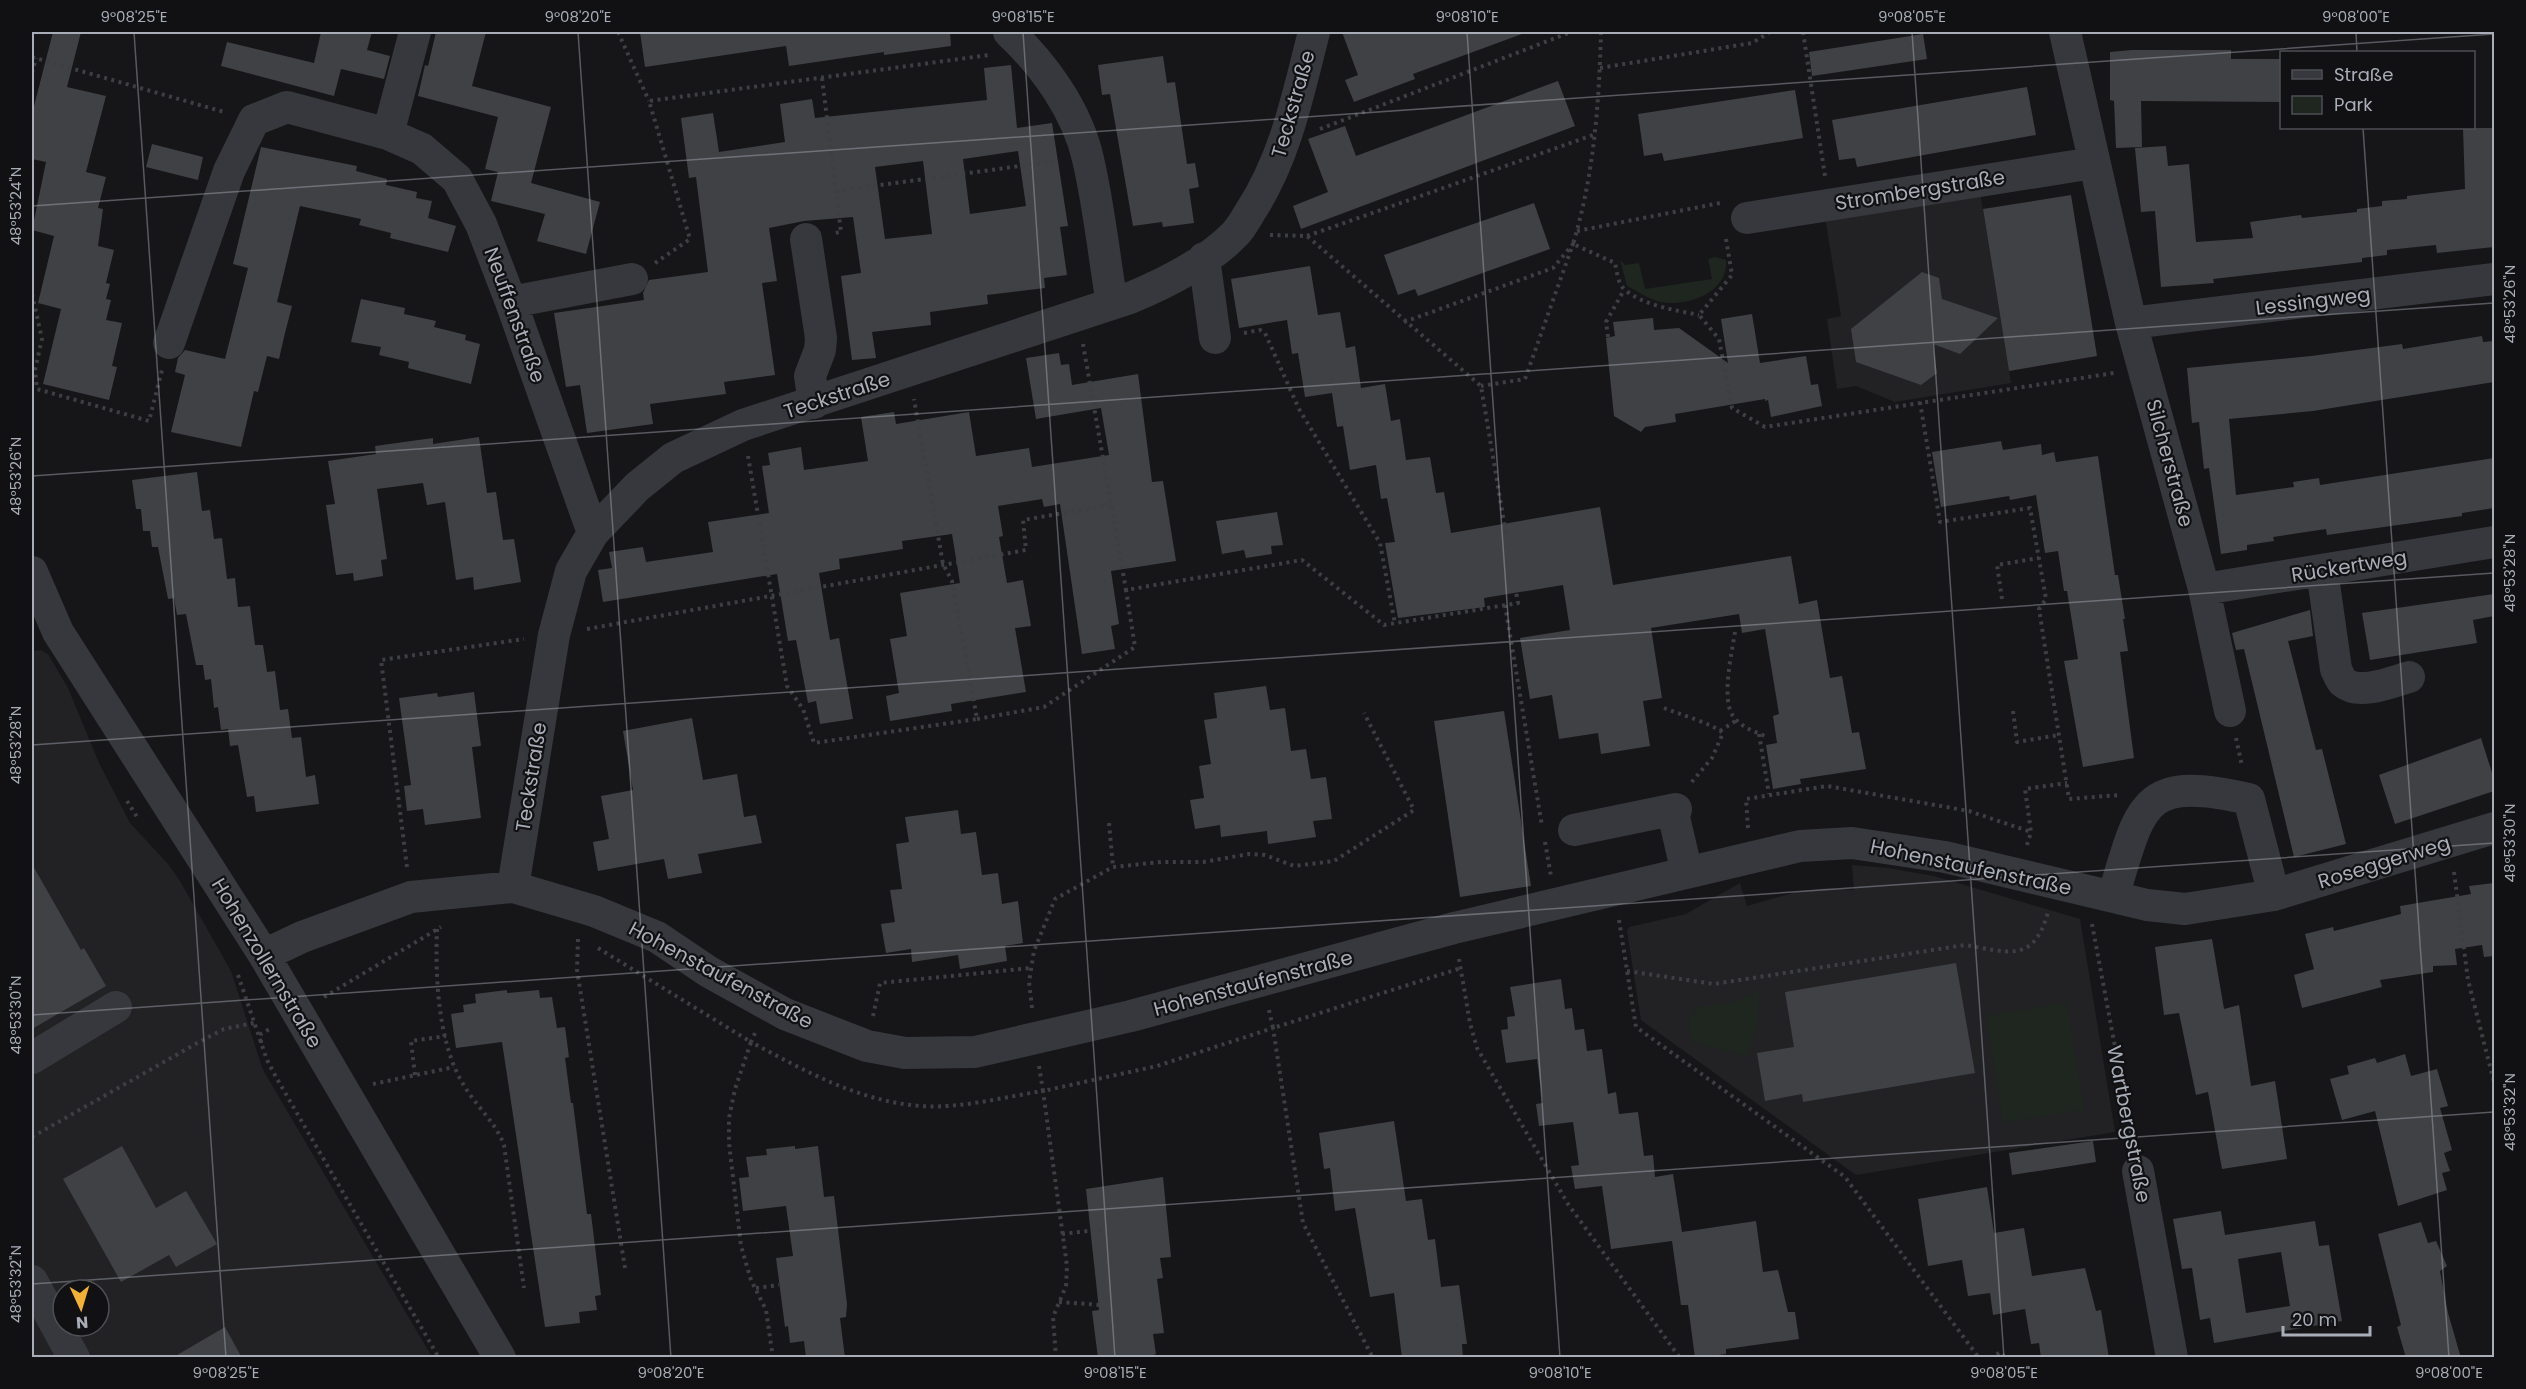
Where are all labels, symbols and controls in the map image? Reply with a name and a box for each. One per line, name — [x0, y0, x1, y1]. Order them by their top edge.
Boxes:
text: 9°08'25"E — [101, 6, 168, 27]
text: 9°08'20"E — [545, 6, 612, 27]
text: 9°08'15"E — [991, 6, 1055, 27]
text: 9°08'10"E — [1435, 6, 1499, 27]
text: 9°08'05"E — [1878, 6, 1946, 27]
text: 9°08'00"E — [2322, 6, 2390, 27]
street label: Teckstraße — [1264, 47, 1322, 161]
legend — [2280, 51, 2475, 129]
text: Straße — [2334, 62, 2393, 87]
text: Park — [2334, 92, 2373, 117]
street label: Strombergstraße — [1833, 163, 2007, 217]
text: 48°53'24"N — [5, 167, 26, 245]
street label: Neuffenstraße — [478, 243, 552, 387]
text: 48°53'26"N — [2499, 265, 2520, 343]
street label: Lessingweg — [2254, 280, 2372, 322]
street label: Teckstraße — [780, 365, 894, 425]
street label: Silcherstraße — [2140, 396, 2200, 530]
text: 48°53'26"N — [5, 437, 26, 515]
text: 48°53'28"N — [2499, 534, 2520, 612]
street label: Rückertweg — [2289, 543, 2409, 589]
text: 48°53'28"N — [5, 706, 26, 784]
street label: Teckstraße — [509, 720, 553, 834]
text: 48°53'30"N — [2499, 804, 2520, 882]
street label: Roseggerweg — [2314, 829, 2454, 895]
street label: Hohenstaufenstraße — [1868, 832, 2074, 902]
street label: Hohenzollernstraße — [205, 873, 329, 1053]
street label: Hohenstaufenstraße — [624, 914, 818, 1036]
street label: Hohenstaufenstraße — [1150, 943, 1356, 1023]
text: 48°53'30"N — [5, 976, 26, 1054]
street label: Wartbergstraße — [2100, 1043, 2158, 1205]
text: 48°53'32"N — [2499, 1073, 2520, 1151]
text: 48°53'32"N — [5, 1245, 26, 1323]
north arrow — [51, 1278, 111, 1338]
scale bar — [2283, 1299, 2370, 1337]
text: 20 m — [2292, 1307, 2337, 1332]
text: N — [75, 1311, 89, 1334]
text: 9°08'25"E — [193, 1362, 260, 1383]
text: 9°08'20"E — [638, 1362, 705, 1383]
text: 9°08'15"E — [1083, 1362, 1147, 1383]
text: 9°08'10"E — [1528, 1362, 1592, 1383]
text: 9°08'05"E — [1970, 1362, 2038, 1383]
text: 9°08'00"E — [2415, 1362, 2483, 1383]

